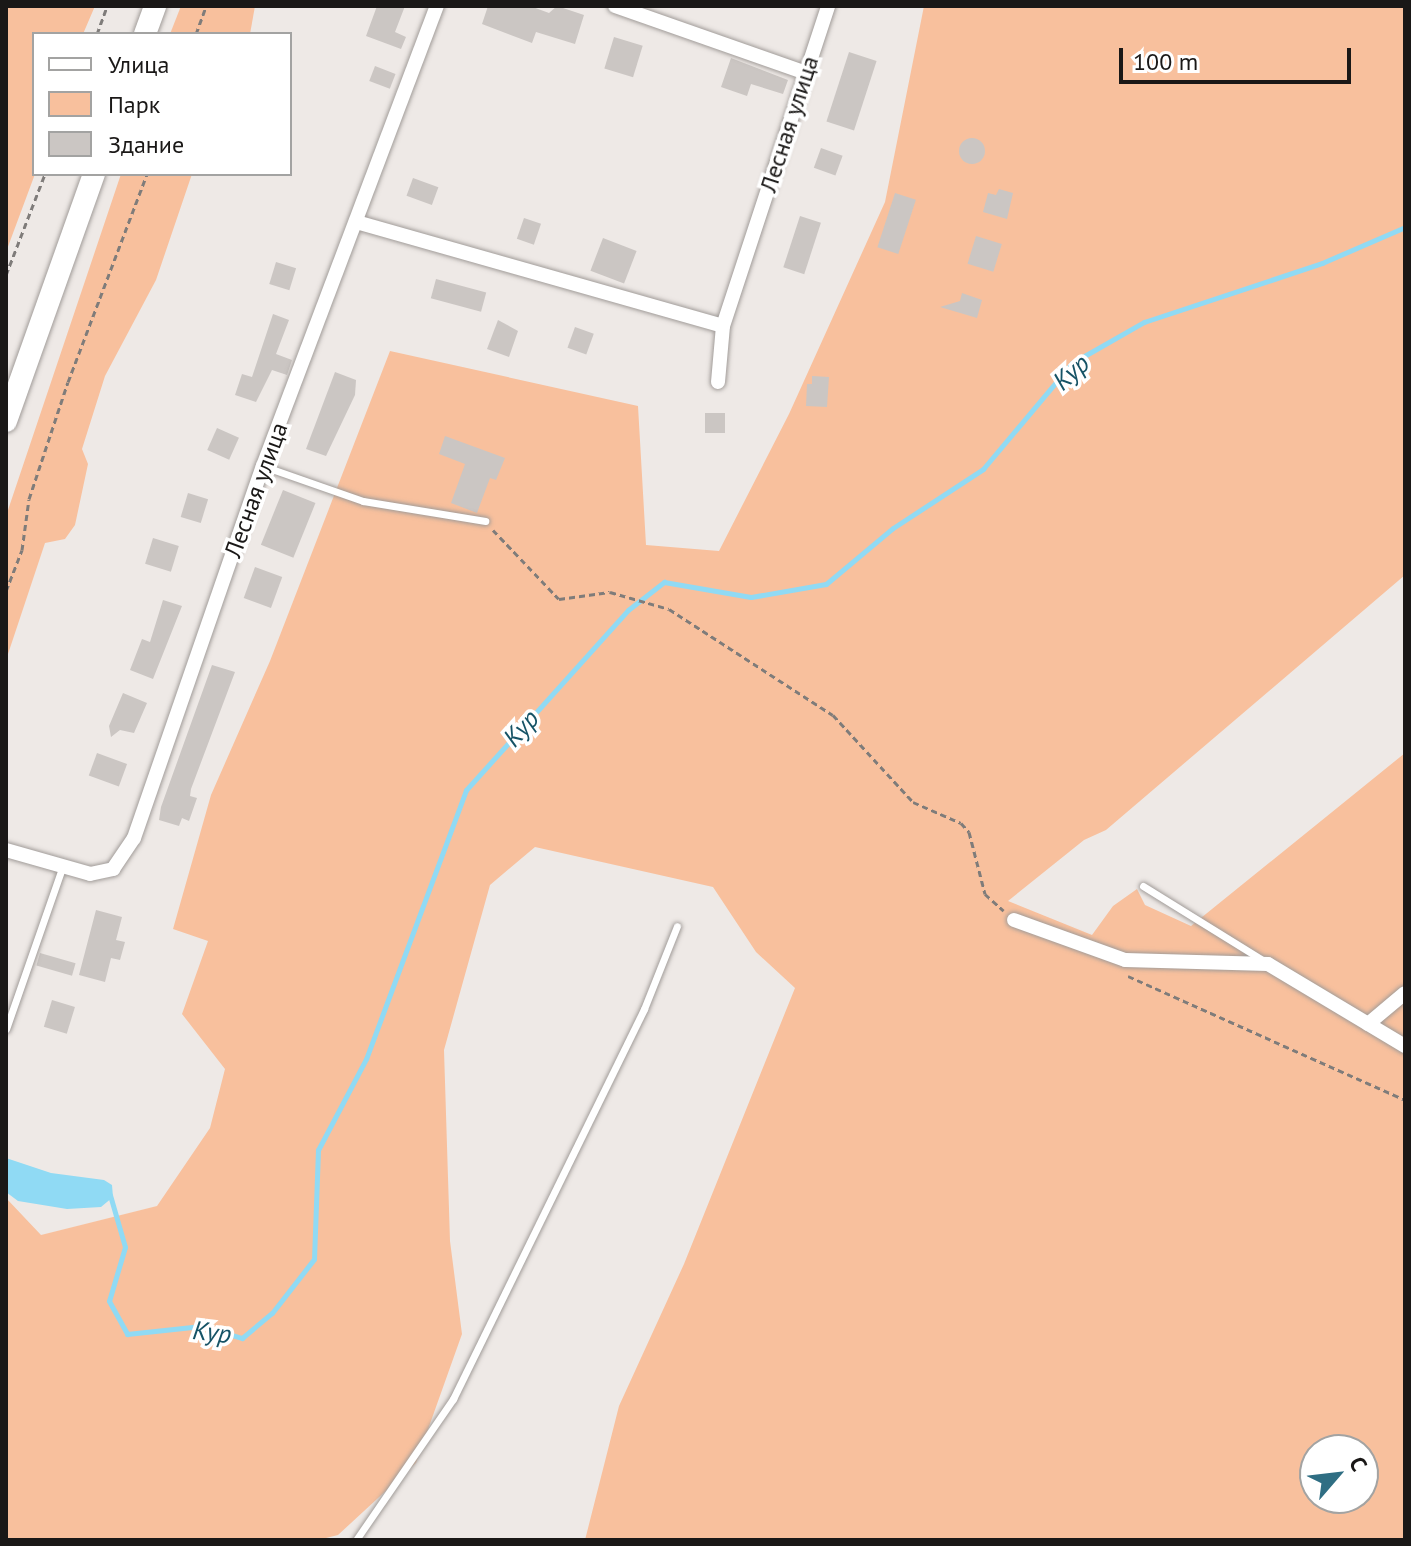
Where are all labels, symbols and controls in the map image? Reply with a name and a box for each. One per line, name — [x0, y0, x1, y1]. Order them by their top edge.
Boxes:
legend — [32, 32, 292, 176]
scale bar — [1123, 32, 1355, 82]
text: 100 m — [1133, 46, 1198, 77]
text: Улица — [108, 49, 169, 80]
street label: Лесная улица — [753, 52, 825, 196]
text: Парк — [108, 89, 160, 120]
text: Здание — [108, 129, 184, 160]
water label: Кур — [1046, 347, 1096, 397]
street label: Лесная улица — [218, 419, 294, 561]
water label: Кур — [496, 703, 546, 753]
water label: Кур — [191, 1314, 233, 1350]
north arrow — [1299, 1434, 1379, 1514]
text: С — [1343, 1452, 1374, 1476]

